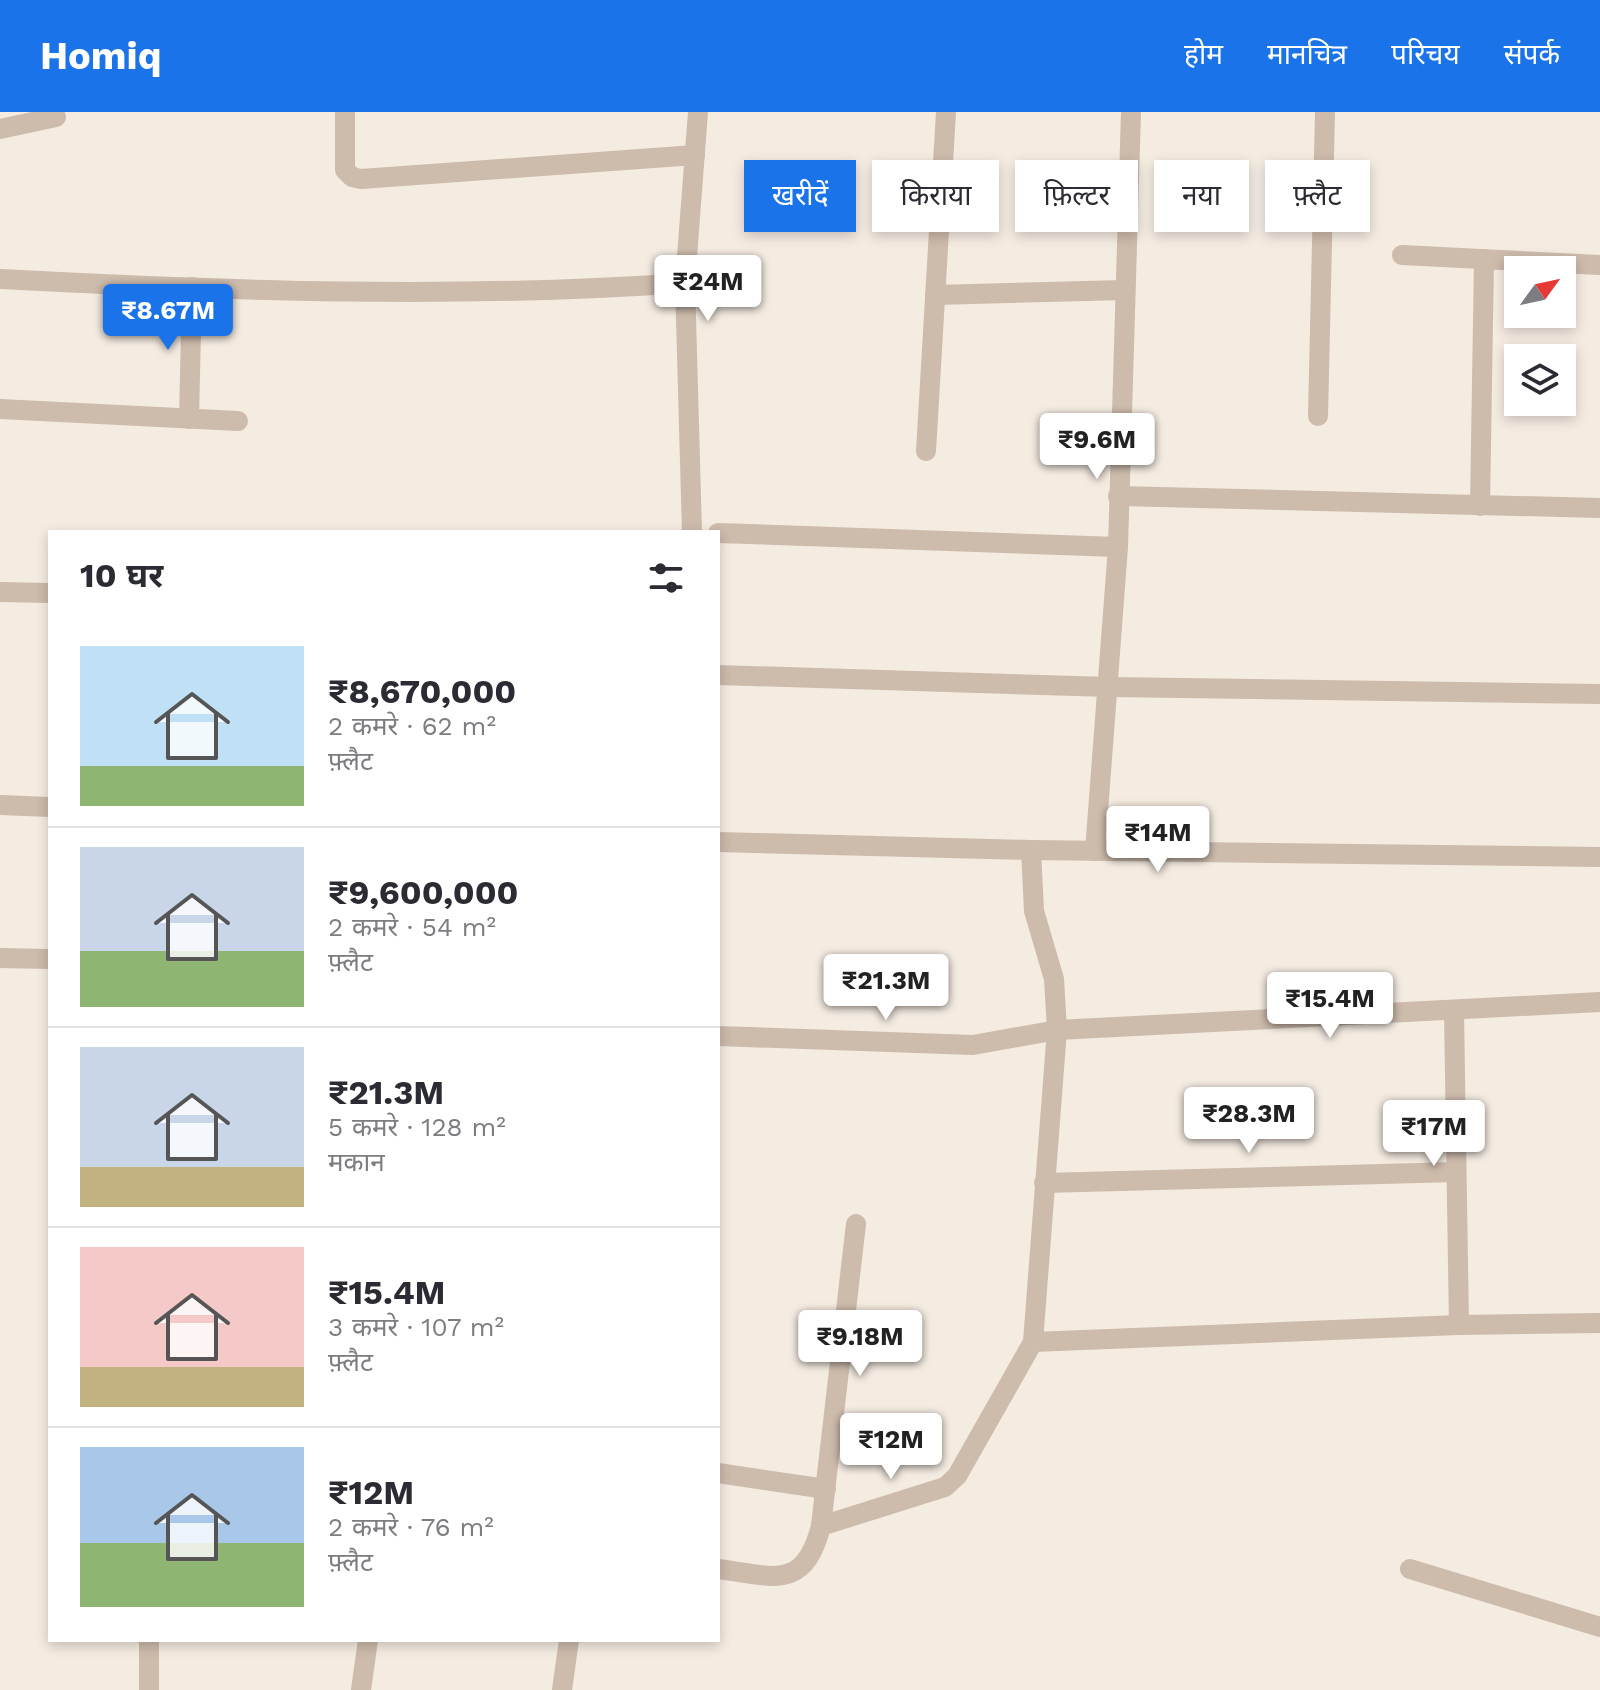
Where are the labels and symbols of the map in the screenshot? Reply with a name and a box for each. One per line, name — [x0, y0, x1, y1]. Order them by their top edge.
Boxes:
pin: ₹24M — [661, 255, 755, 323]
north arrow — [1504, 256, 1576, 328]
pin: ₹8.67M — [103, 284, 233, 352]
pin: ₹9.6M — [1041, 413, 1153, 481]
pin: ₹14M — [1111, 806, 1205, 874]
pin: ₹21.3M — [821, 954, 951, 1022]
pin: ₹15.4M — [1265, 972, 1395, 1040]
pin: ₹28.3M — [1184, 1087, 1314, 1155]
pin: ₹17M — [1387, 1100, 1481, 1168]
pin: ₹9.18M — [795, 1310, 925, 1378]
pin: ₹12M — [844, 1413, 938, 1481]

